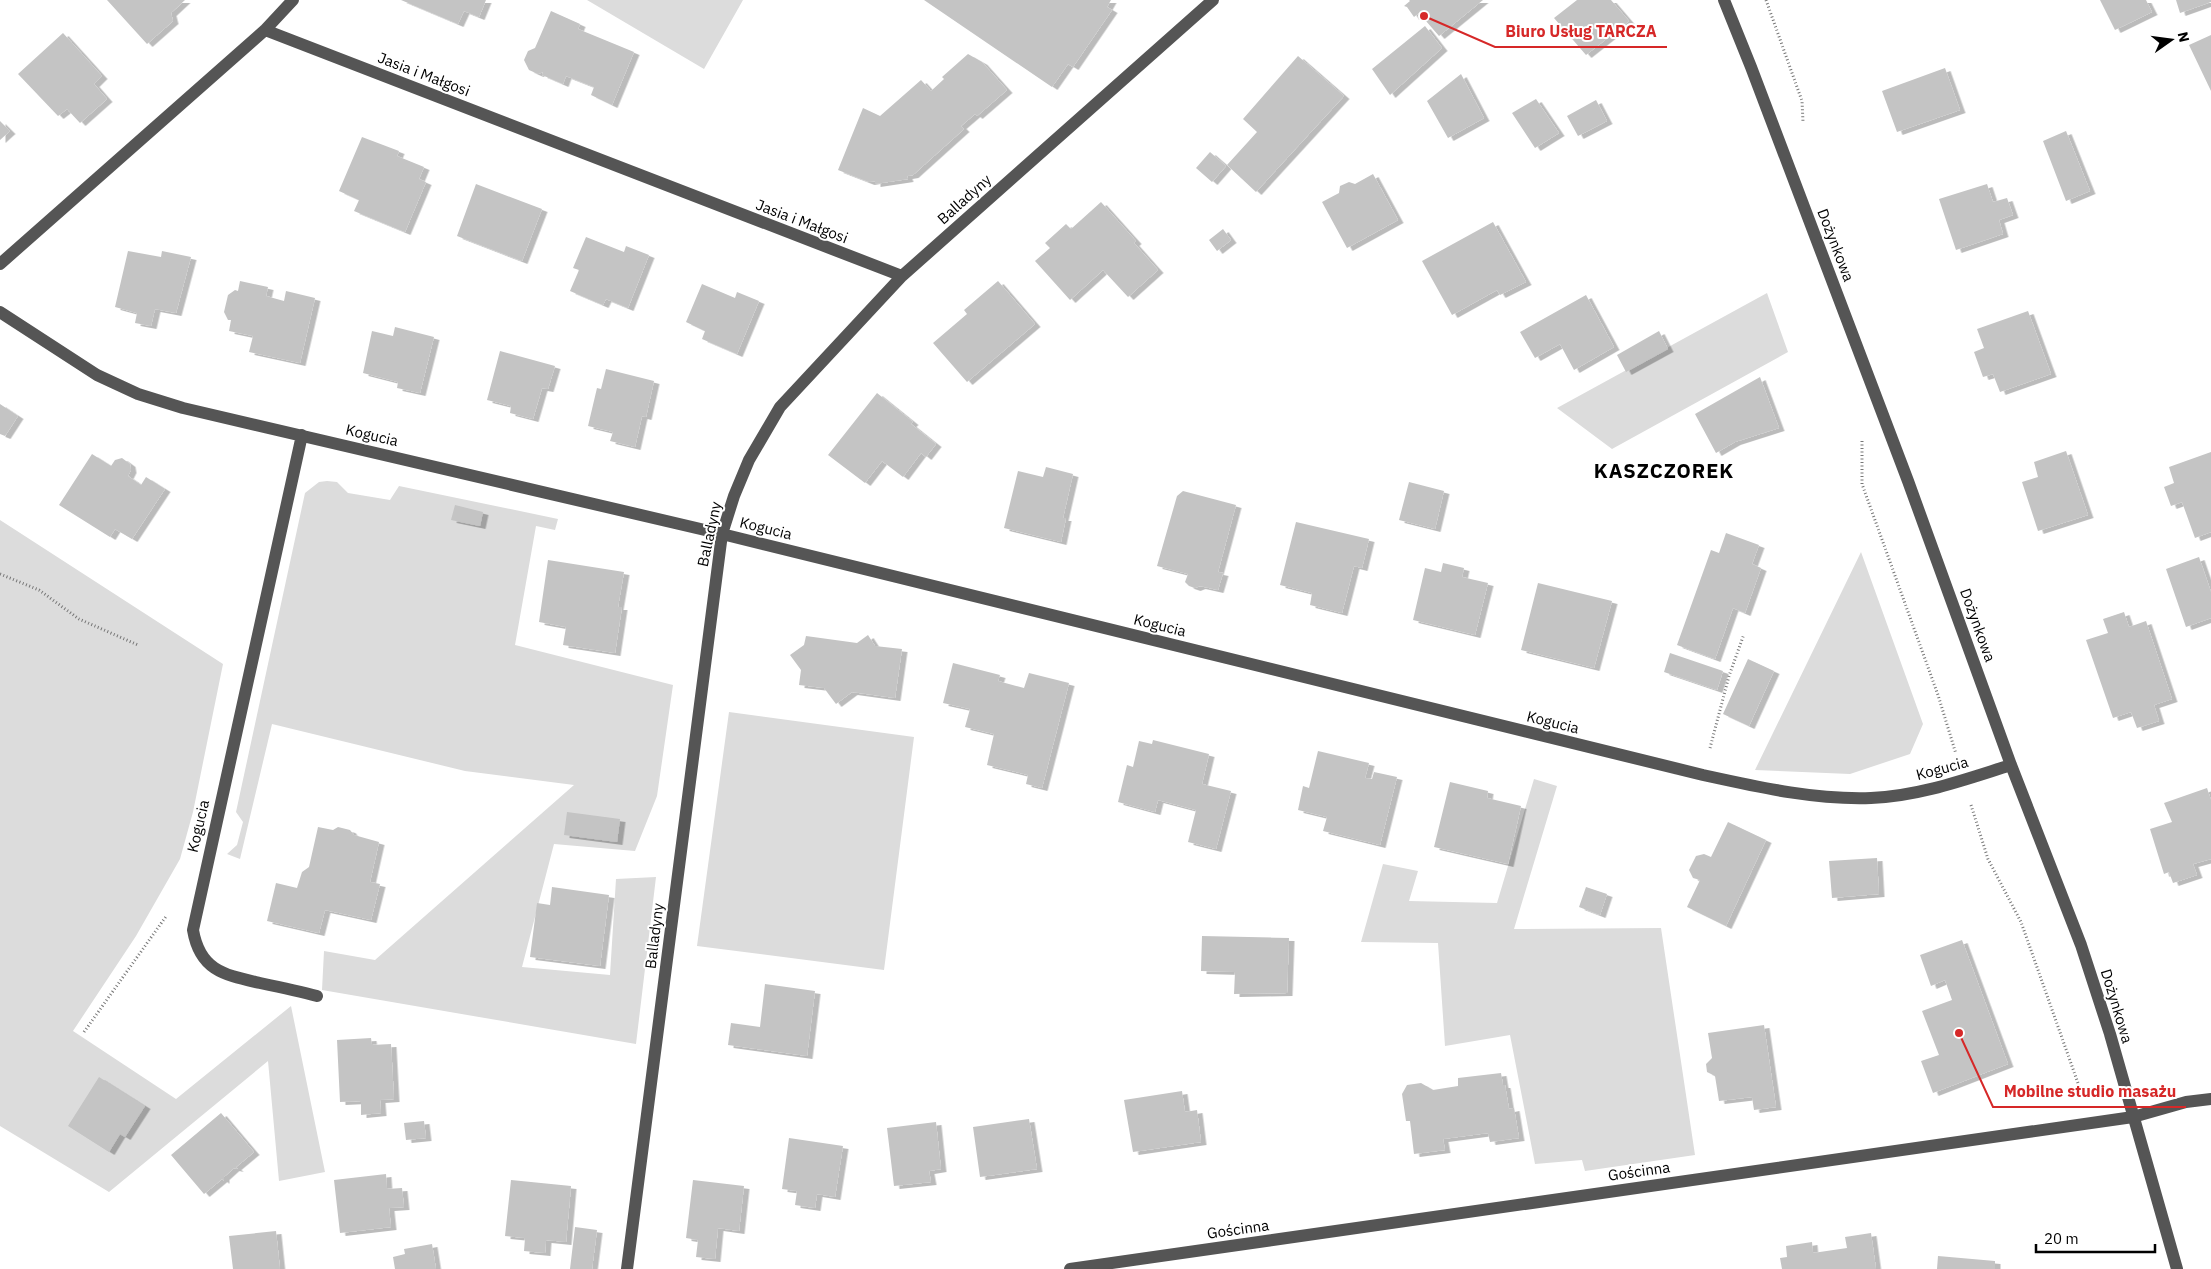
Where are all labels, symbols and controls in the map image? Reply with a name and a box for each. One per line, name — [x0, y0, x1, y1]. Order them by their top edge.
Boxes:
north arrow — [2146, 15, 2196, 65]
callout: Biuro Usług TARCZA — [1495, 16, 1667, 47]
text: Biuro Usług TARCZA — [1505, 21, 1657, 41]
text: N — [2174, 30, 2194, 44]
street label: Jasia i Małgosi — [375, 48, 473, 100]
street label: Balladyny — [933, 170, 995, 228]
street label: Jasia i Małgosi — [753, 195, 851, 247]
street label: Dożynkowa — [1813, 206, 1859, 284]
street label: Kogucia — [344, 420, 400, 450]
district label: KASZCZOREK — [1594, 457, 1734, 484]
street label: Balladyny — [693, 499, 725, 568]
street label: Kogucia — [738, 512, 794, 544]
street label: Dożynkowa — [1956, 586, 2000, 664]
street label: Kogucia — [1132, 609, 1188, 641]
street label: Kogucia — [1525, 706, 1581, 738]
street label: Kogucia — [1914, 752, 1970, 784]
street label: Kogucia — [183, 798, 213, 854]
street label: Balladyny — [641, 902, 668, 970]
street label: Dożynkowa — [2097, 967, 2137, 1045]
callout: Mobilne studio masażu — [1993, 1076, 2186, 1107]
text: Mobilne studio masażu — [2004, 1081, 2176, 1101]
street label: Gościnna — [1607, 1157, 1671, 1185]
street label: Gościnna — [1206, 1215, 1270, 1243]
scale bar — [2036, 1222, 2155, 1254]
text: 20 m — [2044, 1229, 2079, 1248]

